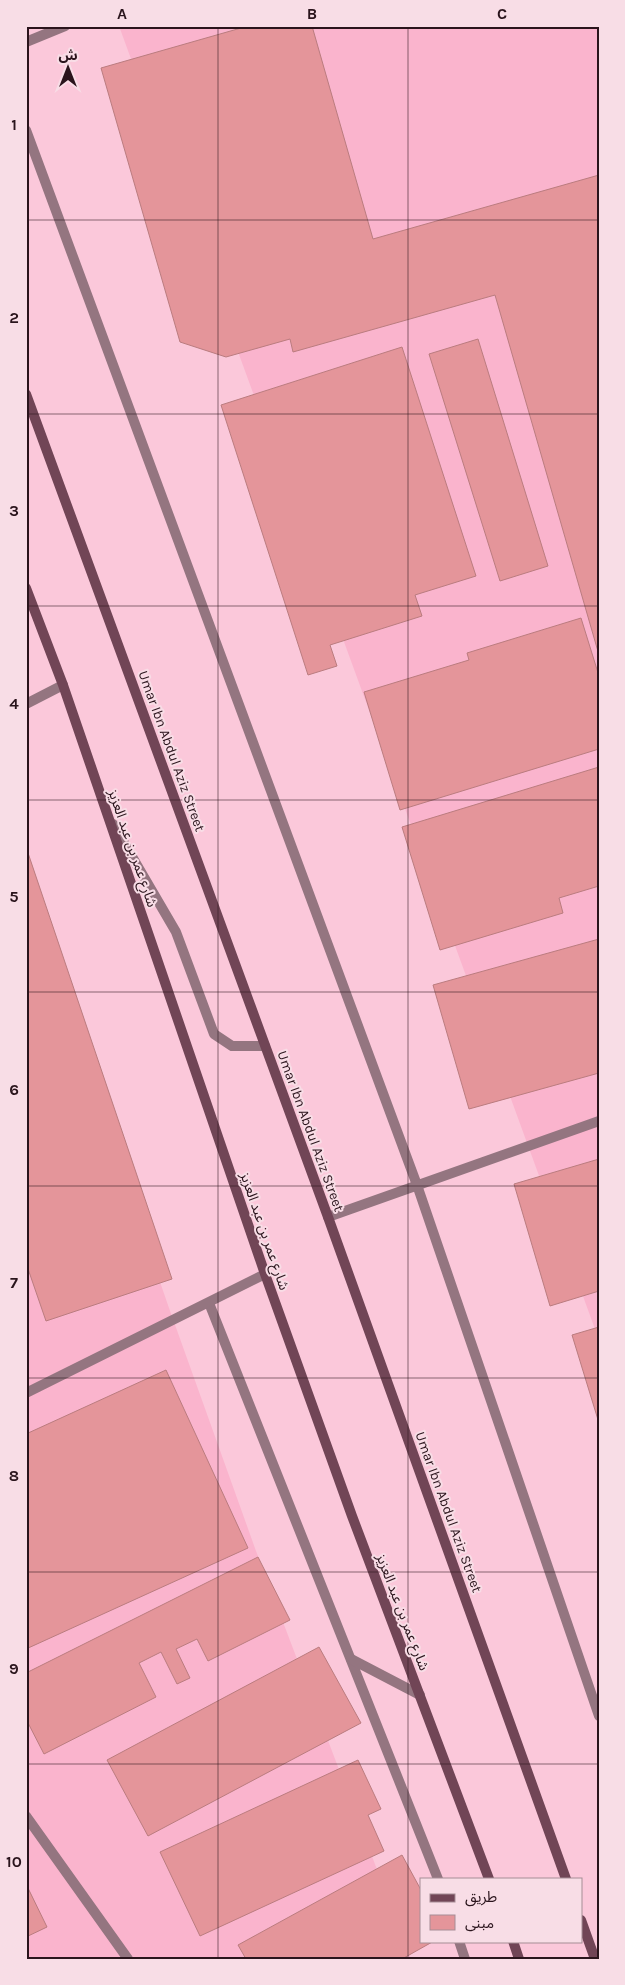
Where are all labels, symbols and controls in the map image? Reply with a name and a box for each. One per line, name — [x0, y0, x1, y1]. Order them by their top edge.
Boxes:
text: A — [117, 4, 127, 23]
text: B — [307, 4, 317, 23]
text: C — [497, 4, 507, 23]
north arrow — [42, 42, 92, 92]
text: ش — [58, 47, 78, 64]
text: 1 — [11, 115, 17, 134]
text: 2 — [9, 308, 19, 327]
text: 3 — [9, 501, 19, 520]
street label: Umar Ibn Abdul Aziz Street — [134, 668, 209, 834]
text: 4 — [9, 694, 19, 713]
street label: شارع عمر بن عبد العزيز — [102, 786, 161, 910]
text: 5 — [9, 887, 19, 906]
street label: Umar Ibn Abdul Aziz Street — [273, 1048, 348, 1214]
text: 6 — [9, 1080, 19, 1099]
street label: شارع عمر بن عبد العزيز — [234, 1169, 293, 1293]
text: 7 — [10, 1273, 18, 1292]
street label: Umar Ibn Abdul Aziz Street — [411, 1429, 486, 1595]
text: 8 — [9, 1466, 19, 1485]
street label: شارع عمر بن عبد العزيز — [370, 1550, 433, 1674]
text: 9 — [9, 1659, 19, 1678]
text: 10 — [6, 1852, 22, 1871]
legend — [420, 1878, 582, 1942]
text: طريق — [465, 1888, 497, 1907]
text: مبنى — [465, 1914, 494, 1932]

